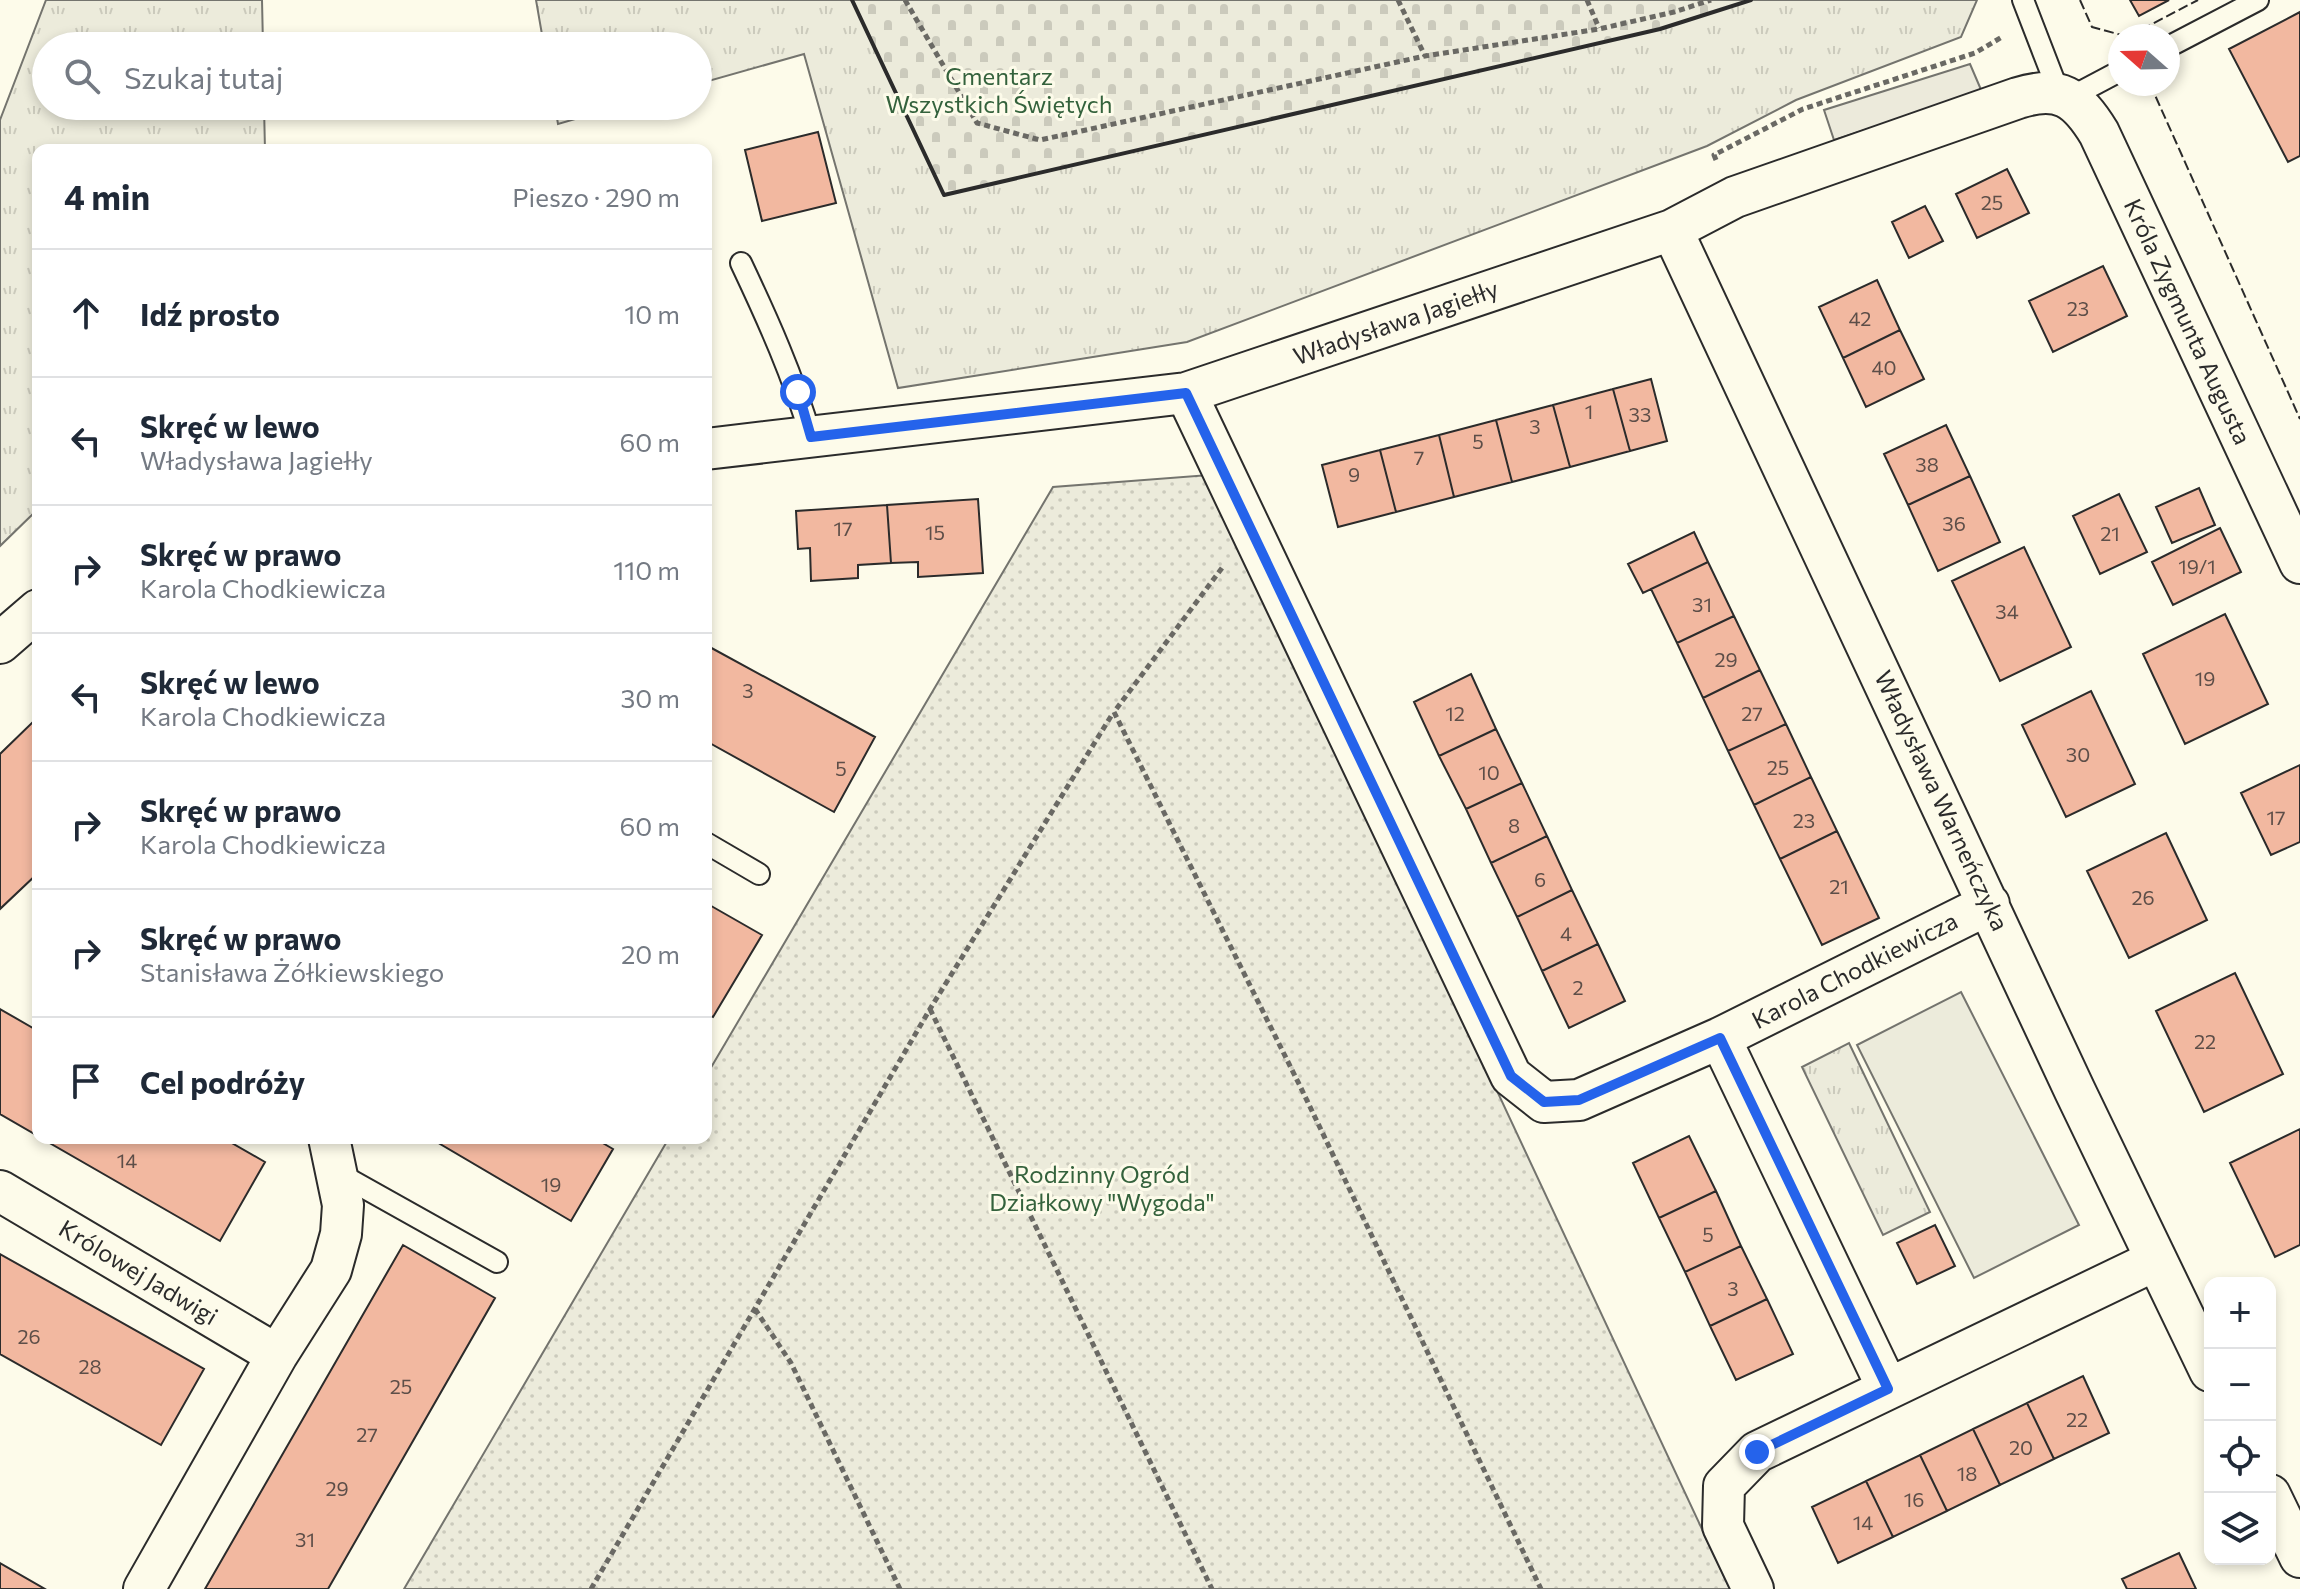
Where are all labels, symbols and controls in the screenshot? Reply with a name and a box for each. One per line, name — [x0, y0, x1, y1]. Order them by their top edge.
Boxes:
north arrow — [2108, 24, 2180, 96]
search box — [32, 32, 712, 120]
icon: search — [60, 54, 104, 98]
text: Szukaj tutaj — [124, 58, 283, 95]
park label: Cmentarz Wszystkich Świętych — [886, 61, 1112, 118]
text: 4 min — [64, 175, 150, 217]
text: Pieszo · 290 m — [512, 181, 680, 212]
house number: 25 — [1981, 190, 2003, 214]
street label: Króla Zygmunta Augusta — [2119, 194, 2258, 449]
street label: Władysława Jagiełły — [1289, 273, 1502, 370]
icon: ahead — [64, 291, 108, 335]
text: Idź prosto — [140, 295, 280, 332]
house number: 23 — [2067, 296, 2089, 320]
text: 10 m — [624, 298, 680, 329]
house number: 42 — [1849, 306, 1871, 330]
house number: 40 — [1871, 355, 1897, 379]
route start — [780, 374, 816, 410]
house number: 1 — [1585, 399, 1593, 423]
house number: 33 — [1629, 402, 1651, 426]
text: Skręć w lewo — [140, 407, 320, 444]
house number: 3 — [1529, 414, 1541, 438]
icon: left — [64, 419, 108, 463]
text: 60 m — [620, 426, 680, 457]
house number: 5 — [1472, 429, 1484, 453]
text: Władysława Jagiełły — [140, 444, 373, 475]
house number: 7 — [1414, 445, 1424, 469]
house number: 38 — [1915, 452, 1939, 476]
house number: 9 — [1348, 462, 1360, 486]
house number: 36 — [1942, 511, 1966, 535]
house number: 17 — [833, 516, 853, 540]
house number: 15 — [925, 520, 945, 544]
house number: 21 — [2100, 521, 2120, 545]
text: Skręć w prawo — [140, 535, 341, 572]
icon: right — [64, 547, 108, 591]
text: 110 m — [613, 554, 680, 585]
house number: 19/1 — [2178, 554, 2216, 578]
text: Karola Chodkiewicza — [140, 572, 386, 603]
house number: 31 — [1692, 592, 1712, 616]
house number: 34 — [1995, 599, 2019, 623]
house number: 29 — [1714, 647, 1738, 671]
text: Skręć w lewo — [140, 663, 320, 700]
street label: Władysława Warneńczyka — [1869, 666, 2015, 935]
house number: 19 — [2195, 666, 2215, 690]
icon: left — [64, 675, 108, 719]
house number: 3 — [742, 678, 754, 702]
text: 30 m — [621, 682, 680, 713]
text: Karola Chodkiewicza — [140, 700, 386, 731]
house number: 12 — [1445, 701, 1465, 725]
house number: 27 — [1741, 701, 1763, 725]
house number: 30 — [2066, 742, 2090, 766]
house number: 25 — [1767, 755, 1789, 779]
house number: 5 — [835, 756, 847, 780]
house number: 10 — [1478, 760, 1500, 784]
text: Skręć w prawo — [140, 791, 341, 828]
icon: right — [64, 803, 108, 847]
house number: 17 — [2266, 805, 2286, 829]
house number: 23 — [1793, 808, 1815, 832]
text: 60 m — [620, 810, 680, 841]
house number: 8 — [1508, 813, 1520, 837]
text: Karola Chodkiewicza — [140, 828, 386, 859]
house number: 6 — [1534, 867, 1546, 891]
house number: 21 — [1829, 874, 1849, 898]
house number: 26 — [2131, 885, 2155, 909]
street label: Karola Chodkiewicza — [1747, 905, 1962, 1034]
text: Skręć w prawo — [140, 919, 341, 956]
house number: 4 — [1560, 921, 1572, 945]
icon: right — [64, 931, 108, 975]
text: 20 m — [621, 938, 680, 969]
text: Stanisława Żółkiewskiego — [140, 956, 444, 987]
house number: 2 — [1572, 975, 1584, 999]
house number: 22 — [2194, 1029, 2216, 1053]
icon: arrive — [64, 1059, 108, 1103]
text: Cel podróży — [140, 1063, 305, 1100]
house number: 14 — [117, 1148, 137, 1172]
park label: Rodzinny Ogród Działkowy "Wygoda" — [989, 1159, 1215, 1216]
house number: 19 — [541, 1172, 561, 1196]
street label: Królowej Jadwigi — [54, 1213, 223, 1330]
house number: 5 — [1702, 1222, 1714, 1246]
house number: 3 — [1727, 1276, 1739, 1300]
map controls — [2204, 1277, 2276, 1565]
button: + — [2204, 1277, 2276, 1349]
house number: 26 — [17, 1324, 41, 1348]
button: − — [2204, 1349, 2276, 1421]
house number: 28 — [78, 1354, 102, 1378]
house number: 25 — [390, 1374, 412, 1398]
house number: 22 — [2066, 1407, 2088, 1431]
button: locate — [2204, 1421, 2276, 1493]
house number: 27 — [356, 1422, 378, 1446]
route end — [1739, 1434, 1775, 1470]
house number: 20 — [2009, 1435, 2033, 1459]
house number: 18 — [1957, 1461, 1977, 1485]
house number: 29 — [325, 1476, 349, 1500]
house number: 16 — [1904, 1487, 1924, 1511]
button: layers — [2204, 1493, 2276, 1565]
house number: 14 — [1853, 1510, 1873, 1534]
house number: 31 — [295, 1527, 315, 1551]

